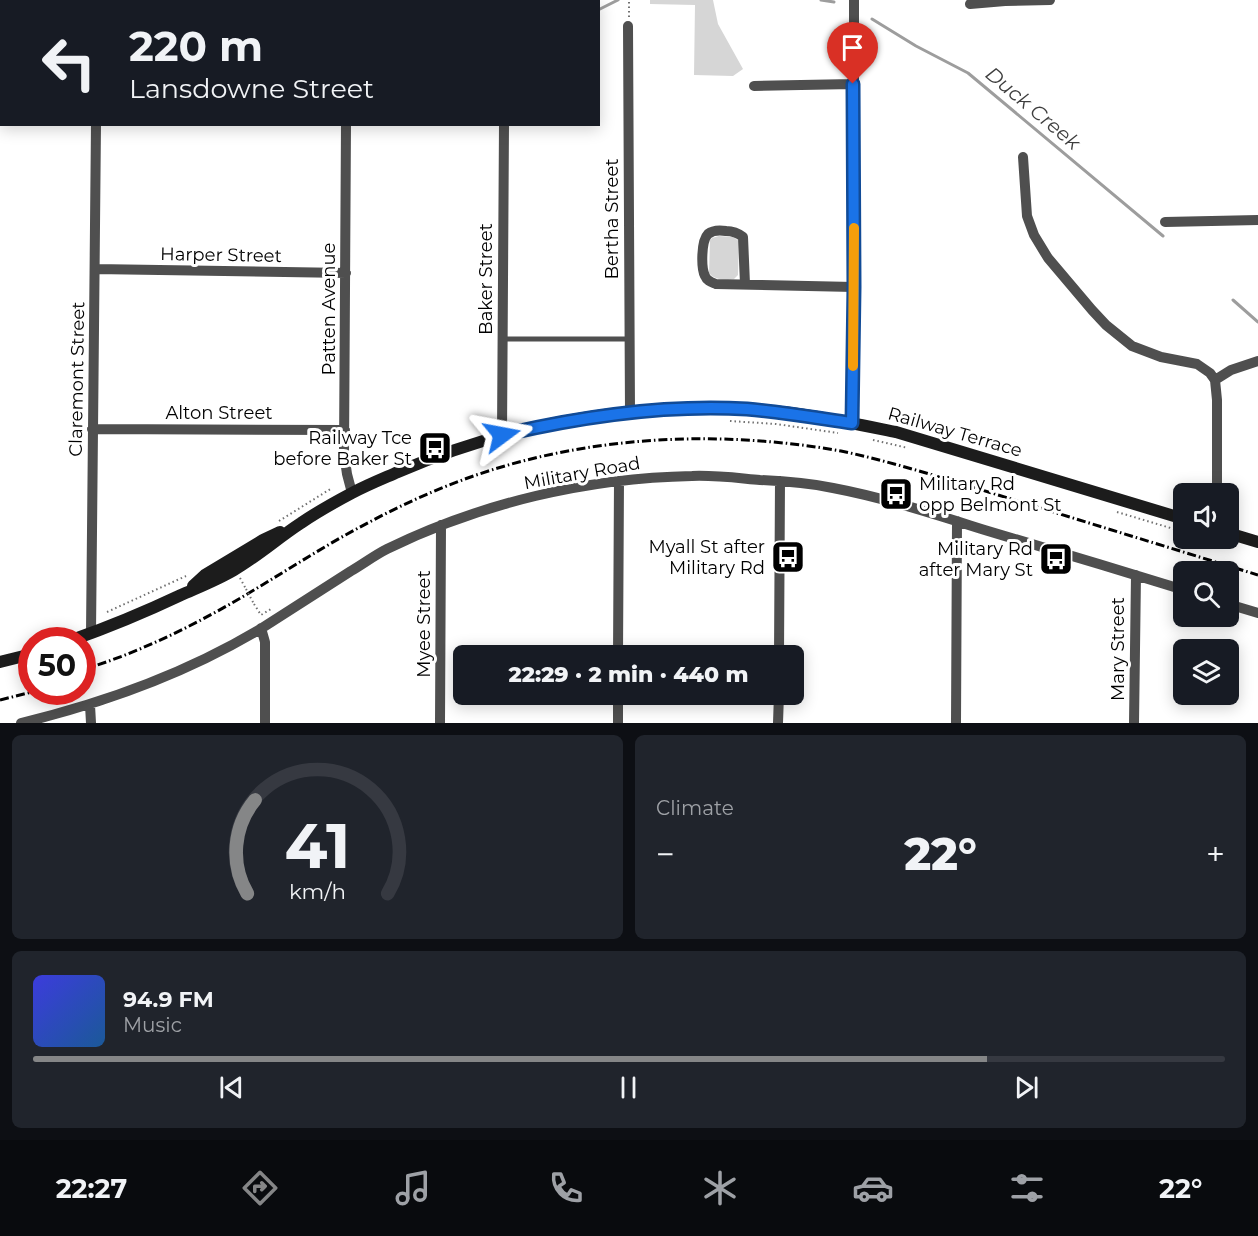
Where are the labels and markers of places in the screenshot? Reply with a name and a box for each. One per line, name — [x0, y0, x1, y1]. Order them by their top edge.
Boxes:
pin — [827, 22, 878, 84]
place label: Railway Tce before Baker St — [273, 427, 412, 470]
bus stop icon: Railway Tce before Baker St — [417, 430, 453, 466]
place label: Military Rd opp Belmont St — [919, 473, 1062, 516]
bus stop icon: Military Rd opp Belmont St — [878, 476, 914, 512]
place label: Myall St after Military Rd — [649, 536, 765, 579]
place label: Military Rd after Mary St — [919, 538, 1033, 581]
bus stop icon: Myall St after Military Rd — [770, 539, 806, 575]
bus stop icon: Military Rd after Mary St — [1038, 541, 1074, 577]

